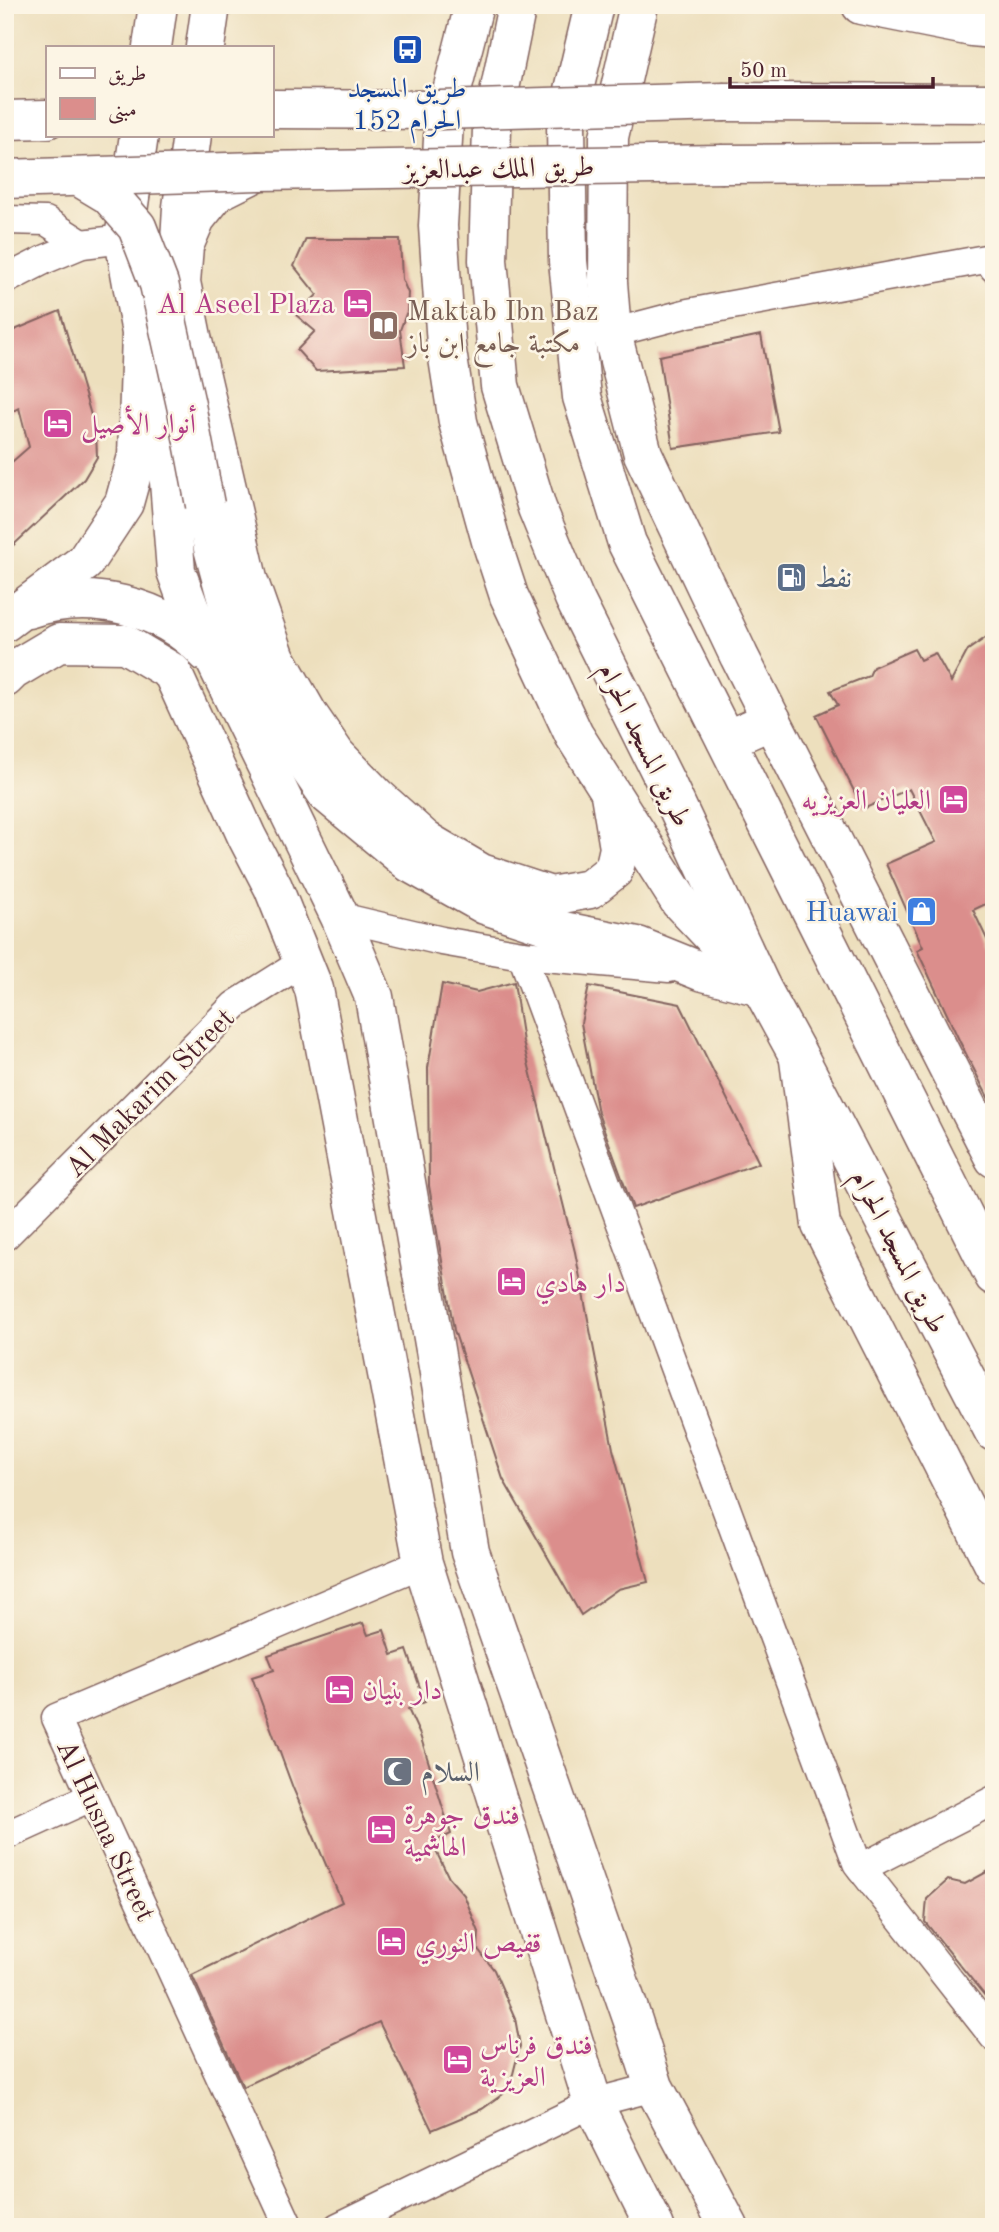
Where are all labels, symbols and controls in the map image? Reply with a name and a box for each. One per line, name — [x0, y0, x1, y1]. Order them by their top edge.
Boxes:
bus stop icon: طريق المسجد الحرام 152 — [390, 33, 424, 67]
legend — [46, 46, 273, 136]
scale bar — [730, 46, 932, 90]
text: 50 m — [740, 61, 787, 82]
text: طريق — [108, 64, 146, 86]
place label: طريق المسجد الحرام 152 — [347, 76, 467, 144]
text: مبنى — [108, 100, 137, 124]
street label: طريق الملك عبدالعزيز — [400, 154, 595, 187]
hotel icon: Al Aseel Plaza — [341, 286, 375, 320]
place label: Al Aseel Plaza — [157, 292, 335, 320]
place label: Maktab Ibn Baz مكتبة جامع ابن باز — [404, 299, 598, 368]
library icon: Maktab Ibn Baz مكتبة جامع ابن باز — [367, 309, 401, 343]
place label: أنوار الأصيل — [81, 404, 197, 443]
hotel icon: أنوار الأصيل — [41, 406, 75, 440]
fuel station icon: نفط — [775, 560, 809, 594]
place label: نفط — [815, 565, 852, 594]
street label: طريق المسجد الحرام — [584, 659, 695, 835]
hotel icon: العليان العزيزيه — [937, 782, 971, 816]
place label: العليان العزيزيه — [801, 788, 931, 817]
shop icon: Huawai — [904, 894, 938, 928]
place label: Huawai — [806, 900, 898, 928]
street label: Al Makarim Street — [61, 1004, 241, 1184]
street label: طريق المسجد الحرام — [837, 1166, 950, 1342]
hotel icon: دار هادي — [495, 1265, 529, 1299]
place label: دار هادي — [535, 1271, 626, 1305]
hotel icon: دار بنيان — [322, 1672, 356, 1706]
place label: دار بنيان — [362, 1678, 442, 1706]
street label: Al Husna Street — [50, 1736, 159, 1926]
mosque icon: السلام — [381, 1754, 415, 1788]
place label: السلام — [421, 1760, 480, 1796]
place label: فندق جوهرة الهاشمية — [404, 1803, 520, 1863]
hotel icon: فندق جوهرة الهاشمية — [364, 1813, 398, 1847]
hotel icon: قفيص النوري — [375, 1925, 409, 1959]
place label: قفيص النوري — [415, 1931, 542, 1965]
place label: فندق فرناس العزيزية — [480, 2033, 593, 2094]
hotel icon: فندق فرناس العزيزية — [440, 2043, 474, 2077]

